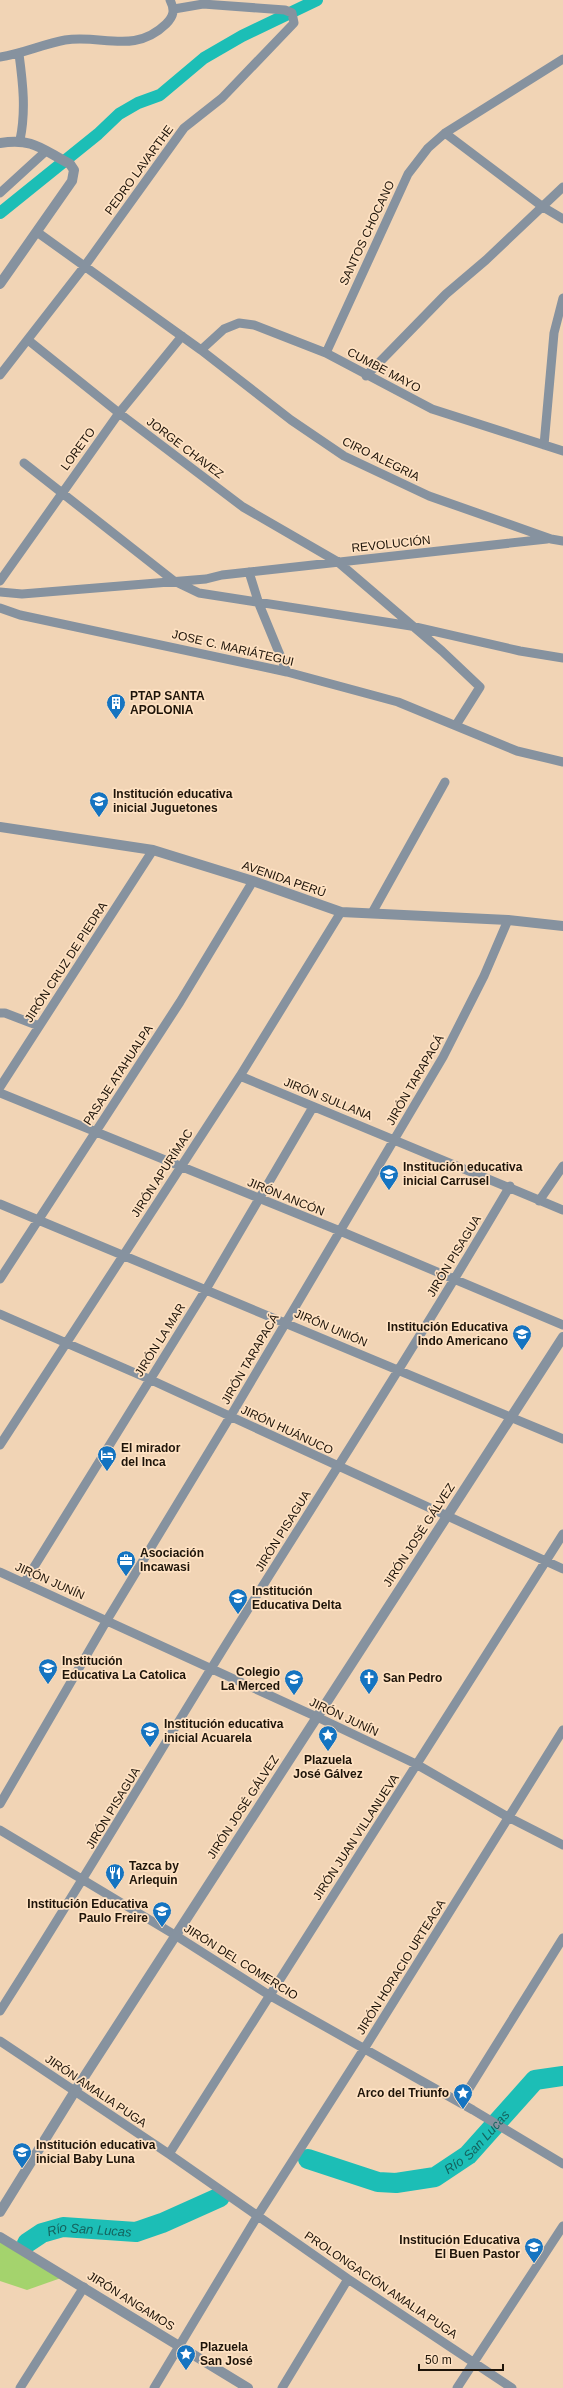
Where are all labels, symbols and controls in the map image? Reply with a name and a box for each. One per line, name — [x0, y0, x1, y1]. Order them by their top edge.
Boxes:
street label: PEDRO LAVARTHE — [102, 122, 176, 218]
street label: SANTOS CHOCANO — [337, 178, 397, 288]
street label: CUMBE MAYO — [345, 345, 423, 395]
street label: JORGE CHAVEZ — [144, 415, 226, 481]
street label: LORETO — [58, 425, 98, 473]
street label: CIRO ALEGRIA — [340, 434, 422, 484]
street label: REVOLUCIÓN — [351, 532, 431, 555]
street label: JOSE C. MARIÁTEGUI — [171, 626, 296, 669]
place label: PTAP SANTA APOLONIA — [130, 689, 205, 717]
building icon: PTAP SANTA APOLONIA — [105, 692, 127, 720]
place label: Institución educativa inicial Juguetones — [113, 787, 233, 815]
school or university icon: Institución educativa inicial Juguetones — [88, 790, 110, 818]
street label: AVENIDA PERÚ — [240, 857, 328, 900]
street label: JIRÓN CRUZ DE PIEDRA — [21, 899, 110, 1025]
street label: PASAJE ATAHUALPA — [80, 1022, 156, 1128]
street label: JIRÓN TARAPACÁ — [383, 1032, 447, 1128]
street label: JIRÓN SULLANA — [282, 1074, 375, 1123]
street label: JIRÓN APURÍMAC — [128, 1126, 196, 1220]
place label: Institución educativa inicial Carrusel — [403, 1160, 523, 1188]
school or university icon: Institución educativa inicial Carrusel — [378, 1163, 400, 1191]
street label: JIRÓN ANCÓN — [245, 1174, 327, 1219]
street label: JIRÓN PISAGUA — [423, 1212, 484, 1299]
street label: JIRÓN LA MAR — [131, 1300, 188, 1379]
street label: JIRÓN UNIÓN — [292, 1305, 370, 1350]
street label: JIRÓN TARAPACÁ — [218, 1311, 282, 1407]
place label: Institución Educativa Indo Americano — [387, 1320, 508, 1348]
school or university icon: Institución Educativa Indo Americano — [511, 1323, 533, 1351]
street label: JIRÓN HUÁNUCO — [239, 1402, 336, 1457]
place label: El mirador del Inca — [121, 1441, 181, 1469]
hotel icon: El mirador del Inca — [96, 1444, 118, 1472]
street label: JIRÓN JOSÉ GÁLVEZ — [379, 1480, 458, 1589]
street label: JIRÓN PISAGUA — [252, 1487, 313, 1574]
place label: Asociación Incawasi — [140, 1546, 204, 1574]
office icon: Asociación Incawasi — [115, 1549, 137, 1577]
street label: JIRÓN JUNÍN — [13, 1559, 87, 1603]
place label: Institución Educativa Delta — [252, 1584, 342, 1612]
school or university icon: Institución Educativa Delta — [227, 1587, 249, 1615]
place label: Institución Educativa La Catolica — [62, 1654, 186, 1682]
school or university icon: Institución Educativa La Catolica — [37, 1657, 59, 1685]
place label: Colegio La Merced — [221, 1665, 280, 1693]
church icon: San Pedro — [358, 1667, 380, 1695]
school or university icon: Colegio La Merced — [283, 1668, 305, 1696]
place label: San Pedro — [383, 1671, 442, 1685]
street label: JIRÓN JUNÍN — [307, 1694, 381, 1739]
place label: Institución educativa inicial Acuarela — [164, 1717, 284, 1745]
school or university icon: Institución educativa inicial Acuarela — [139, 1720, 161, 1748]
place icon: Plazuela José Gálvez — [317, 1724, 339, 1752]
street label: JIRÓN JOSÉ GÁLVEZ — [203, 1752, 282, 1861]
place label: Plazuela José Gálvez — [293, 1753, 363, 1781]
street label: JIRÓN PISAGUA — [82, 1764, 143, 1851]
street label: JIRÓN JUAN VILLANUEVA — [309, 1771, 402, 1903]
place label: Tazca by Arlequin — [129, 1859, 179, 1887]
restaurant icon: Tazca by Arlequin — [104, 1862, 126, 1890]
street label: JIRÓN HORACIO URTEAGA — [353, 1896, 448, 2037]
place label: Institución Educativa Paulo Freire — [27, 1897, 148, 1925]
school or university icon: Institución Educativa Paulo Freire — [151, 1900, 173, 1928]
street label: JIRÓN DEL COMERCIO — [181, 1920, 301, 2003]
street label: JIRÓN AMALIA PUGA — [43, 2051, 150, 2130]
place icon: Arco del Triunfo — [452, 2082, 474, 2110]
place label: Arco del Triunfo — [357, 2086, 449, 2100]
water label: Río San Lucas — [441, 2107, 513, 2177]
place label: Institución educativa inicial Baby Luna — [36, 2138, 156, 2166]
school or university icon: Institución educativa inicial Baby Luna — [11, 2141, 33, 2169]
water label: Río San Lucas — [45, 2220, 133, 2240]
street label: PROLONGACIÓN AMALIA PUGA — [302, 2228, 461, 2342]
place label: Institución Educativa El Buen Pastor — [399, 2233, 520, 2261]
school or university icon: Institución Educativa El Buen Pastor — [523, 2236, 545, 2264]
street label: JIRÓN ANGAMOS — [85, 2268, 178, 2333]
place label: Plazuela San José — [200, 2340, 253, 2368]
place icon: Plazuela San José — [175, 2343, 197, 2371]
scale bar — [419, 2346, 503, 2372]
text: 50 m — [425, 2353, 452, 2367]

